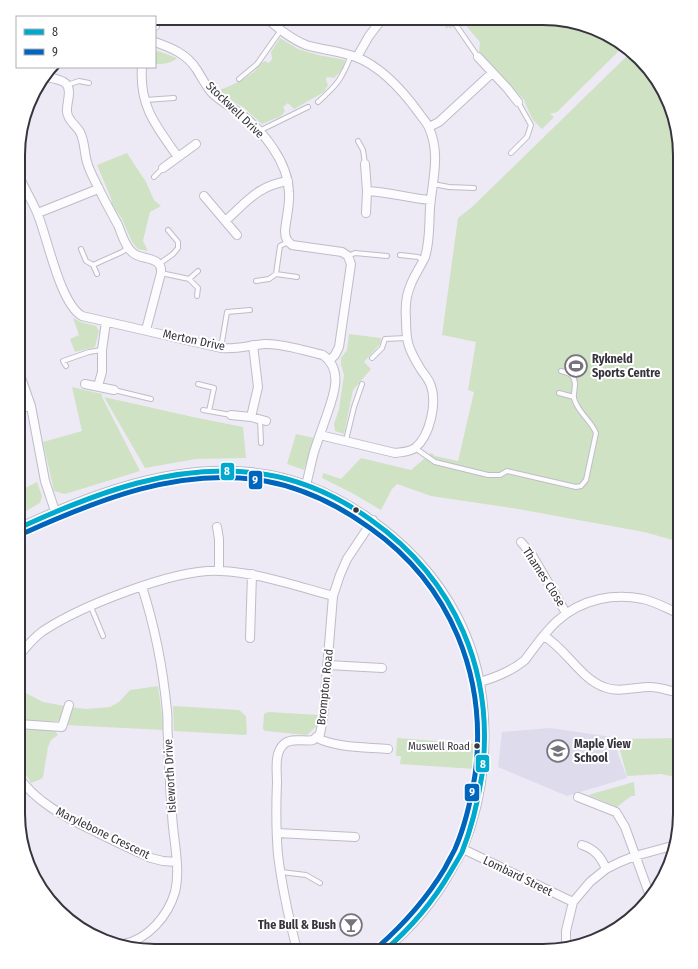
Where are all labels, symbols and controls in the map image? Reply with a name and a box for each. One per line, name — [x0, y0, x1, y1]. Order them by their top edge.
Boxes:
legend — [16, 16, 156, 68]
text: 8 — [52, 25, 58, 39]
text: 9 — [52, 45, 58, 59]
street label: Stockwell Drive — [203, 79, 267, 141]
street label: Merton Drive — [162, 327, 226, 353]
place label: Rykneld Sports Centre — [592, 352, 660, 380]
sports icon: Rykneld Sports Centre — [563, 353, 589, 379]
line badge: 8 — [220, 462, 235, 481]
text: 8 — [224, 465, 230, 478]
line badge: 9 — [248, 470, 263, 490]
text: 9 — [252, 474, 258, 487]
unlabelled marker — [351, 505, 361, 515]
street label: Thames Close — [520, 545, 568, 609]
street label: Brompton Road — [314, 648, 336, 726]
place label: Maple View School — [574, 737, 631, 765]
school or university icon: Maple View School — [545, 738, 571, 764]
street label: Isleworth Drive — [161, 739, 179, 813]
place label: Muswell Road — [408, 740, 470, 753]
marker: Muswell Road — [472, 741, 482, 751]
line badge: 8 — [475, 754, 490, 773]
text: 8 — [480, 758, 486, 771]
line badge: 9 — [464, 783, 480, 802]
text: 9 — [469, 786, 475, 799]
street label: Marylebone Crescent — [54, 804, 152, 862]
street label: Lombard Street — [481, 853, 555, 899]
bar icon: The Bull & Bush — [338, 912, 364, 938]
place label: The Bull & Bush — [258, 918, 336, 932]

